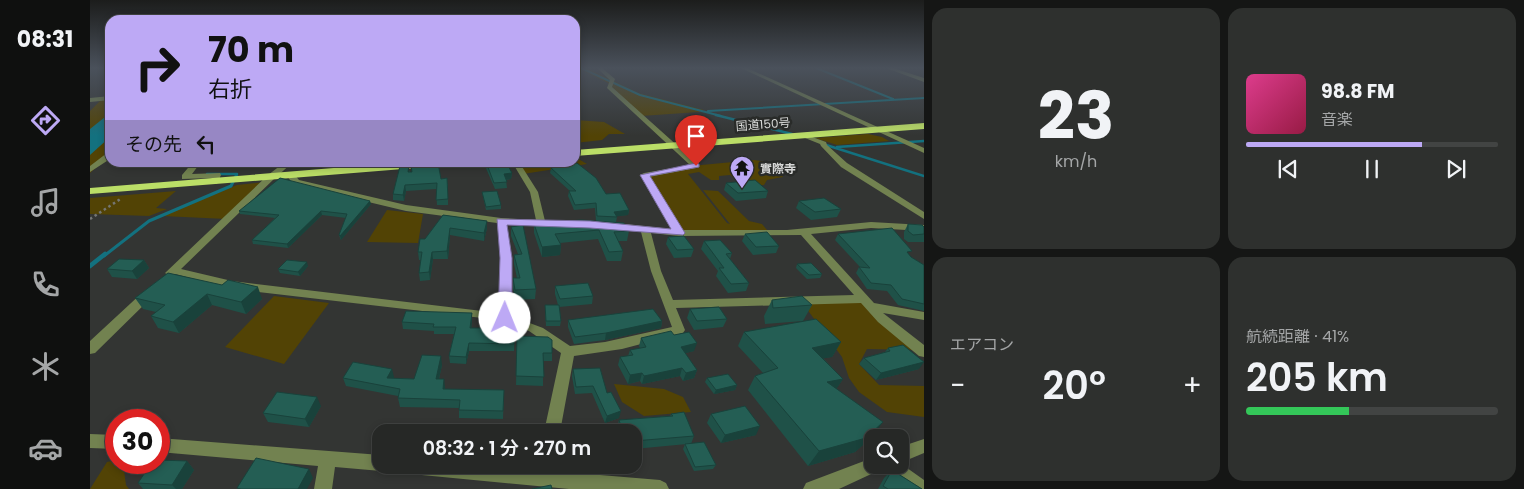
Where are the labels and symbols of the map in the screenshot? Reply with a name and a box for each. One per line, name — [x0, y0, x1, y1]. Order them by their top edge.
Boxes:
street label: 国道150号 — [735, 114, 791, 134]
pin — [675, 115, 717, 166]
temple icon: 實際寺 — [729, 155, 755, 189]
place label: 實際寺 — [760, 160, 796, 177]
position arrow — [478, 291, 530, 343]
speed limit sign: 30 — [105, 409, 170, 474]

